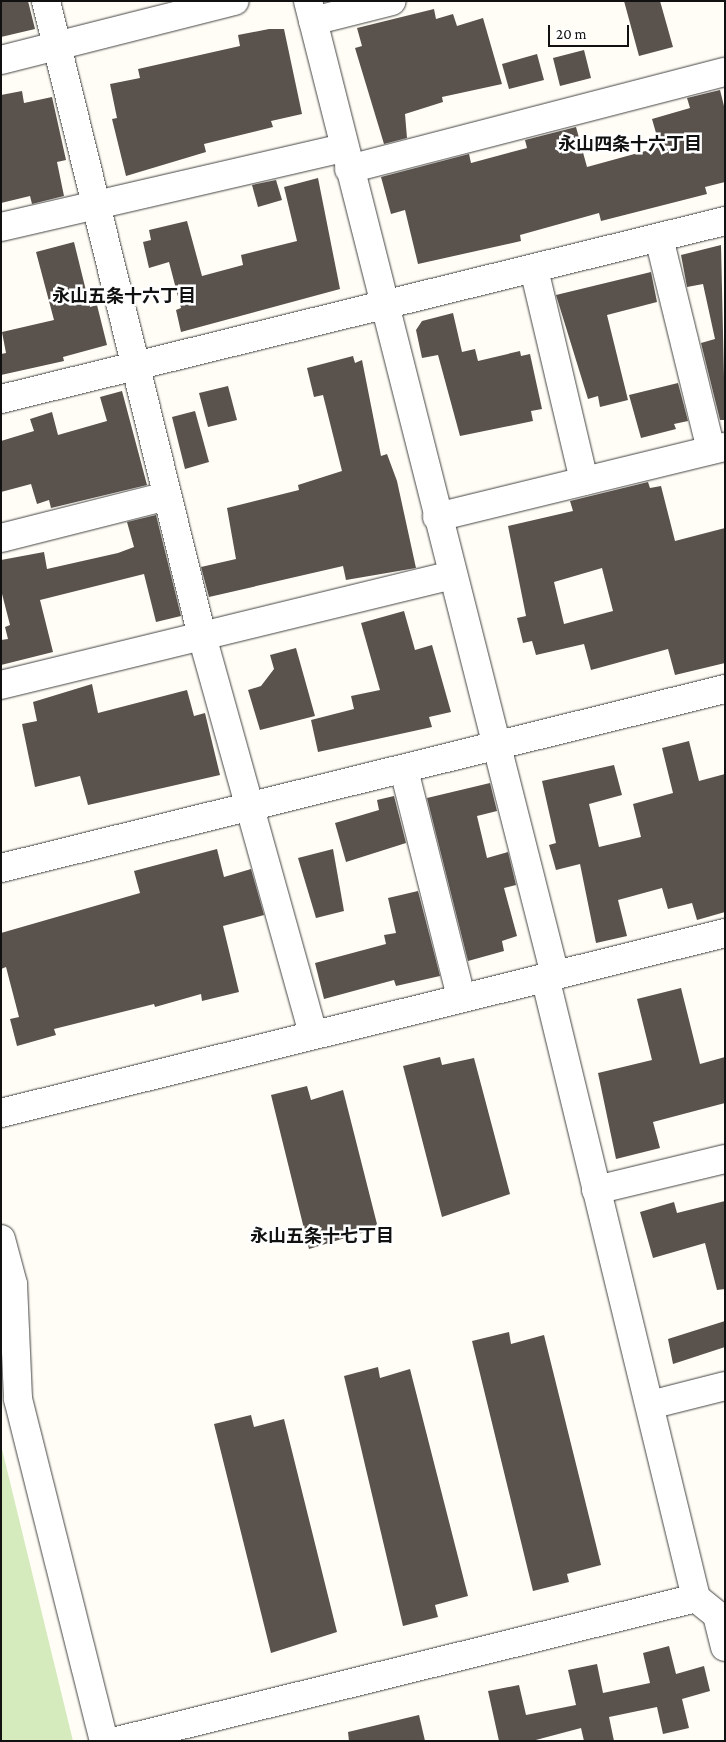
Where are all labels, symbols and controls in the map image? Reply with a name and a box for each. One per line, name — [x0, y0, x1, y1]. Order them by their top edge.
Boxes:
scale bar — [551, 15, 632, 47]
text: 20 m — [556, 26, 587, 42]
district label: 永山四条十六丁目 — [558, 133, 702, 155]
district label: 永山五条十六丁目 — [52, 285, 196, 307]
district label: 永山五条十七丁目 — [250, 1225, 394, 1247]

